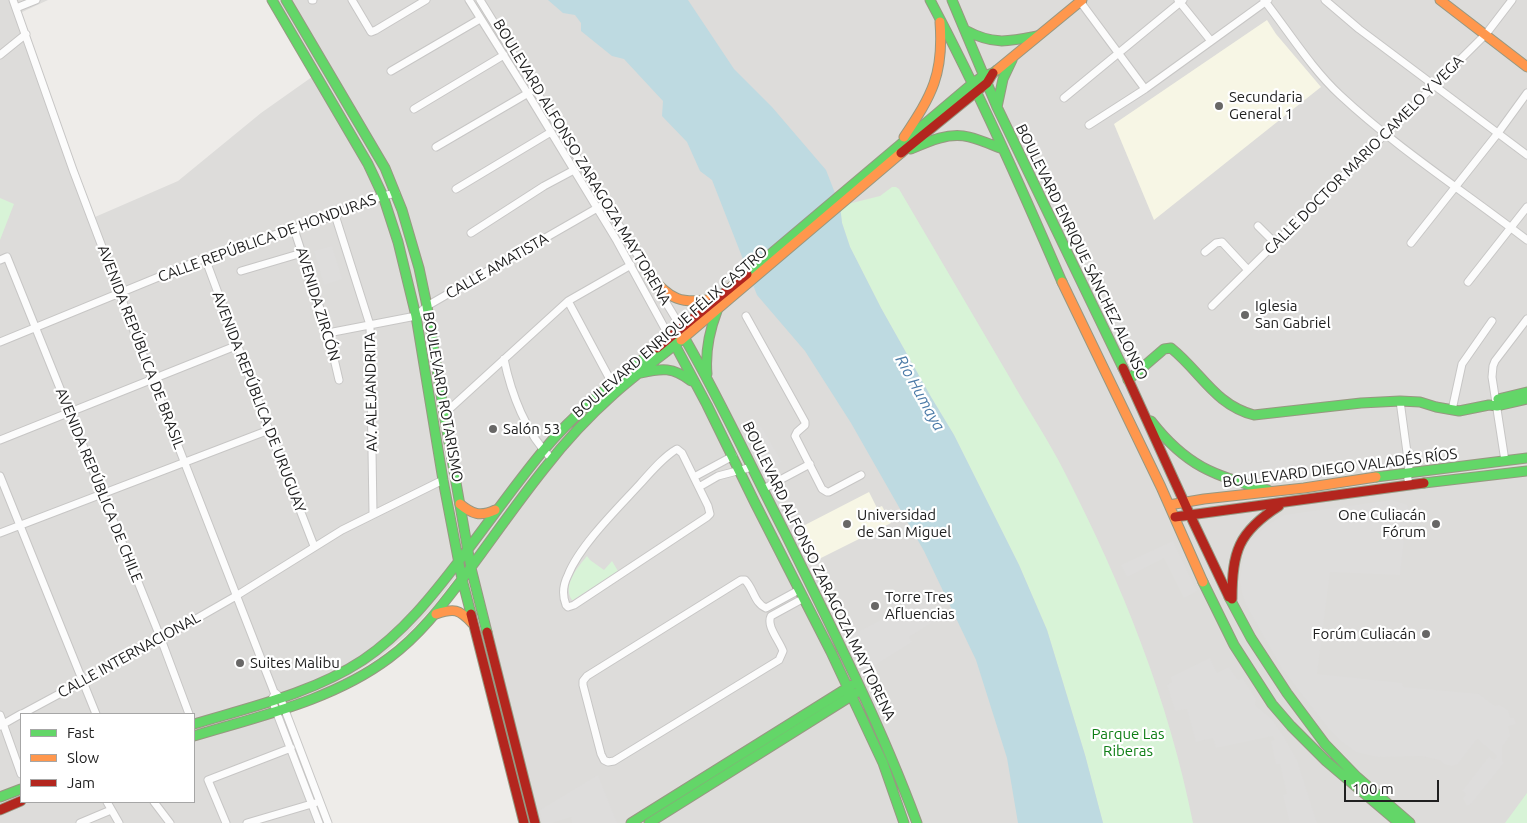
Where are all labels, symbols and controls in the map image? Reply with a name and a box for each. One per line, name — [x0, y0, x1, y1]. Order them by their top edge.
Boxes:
street label: BOULEVARD ALFONSO ZARAGOZA MAYTORENA — [489, 16, 675, 308]
street label: CALLE DOCTOR MARIO CAMELO Y VEGA — [1261, 52, 1467, 258]
place label: Secundaria General 1 — [1229, 88, 1303, 123]
marker: Secundaria General 1 — [1213, 100, 1225, 112]
street label: BOULEVARD ENRIQUE SÁNCHEZ ALONSO — [1012, 121, 1152, 383]
street label: CALLE REPÚBLICA DE HONDURAS — [155, 190, 379, 286]
street label: CALLE AMATISTA — [443, 229, 551, 303]
street label: BOULEVARD ENRIQUE FÉLIX CASTRO — [569, 242, 771, 422]
street label: AVENIDA REPÚBLICA DE BRASIL — [94, 243, 188, 451]
street label: AVENIDA ZIRCÓN — [292, 245, 344, 363]
street label: AVENIDA REPÚBLICA DE URUGUAY — [208, 289, 310, 515]
place label: Iglesia San Gabriel — [1255, 297, 1331, 332]
marker: Iglesia San Gabriel — [1239, 309, 1251, 321]
street label: BOULEVARD ROTARISMO — [419, 310, 467, 484]
street label: AV. ALEJANDRITA — [361, 332, 381, 452]
water label: Río Humaya — [891, 352, 949, 434]
street label: AVENIDA REPÚBLICA DE CHILE — [52, 385, 146, 585]
street label: BOULEVARD ALFONSO ZARAGOZA MAYTORENA — [739, 419, 899, 723]
place label: Salón 53 — [503, 420, 560, 438]
marker: Salón 53 — [487, 423, 499, 435]
street label: BOULEVARD DIEGO VALADÉS RÍOS — [1222, 445, 1458, 491]
place label: Universidad de San Miguel — [857, 506, 951, 541]
place label: One Culiacán Fórum — [1338, 506, 1426, 541]
marker: Universidad de San Miguel — [841, 518, 853, 530]
marker: One Culiacán Fórum — [1430, 518, 1442, 530]
place label: Torre Tres Afluencias — [885, 588, 955, 623]
marker: Torre Tres Afluencias — [869, 600, 881, 612]
street label: CALLE INTERNACIONAL — [55, 608, 203, 702]
place label: Forúm Culiacán — [1313, 625, 1416, 643]
marker: Forúm Culiacán — [1420, 628, 1432, 640]
place label: Suites Malibu — [250, 654, 340, 672]
marker: Suites Malibu — [234, 657, 246, 669]
legend — [20, 713, 195, 803]
text: Fast — [67, 724, 94, 741]
park label: Parque Las Riberas — [1091, 725, 1165, 760]
text: Slow — [67, 749, 99, 766]
scale bar — [1347, 770, 1442, 802]
text: Jam — [67, 774, 95, 791]
text: 100 m — [1352, 780, 1394, 797]

